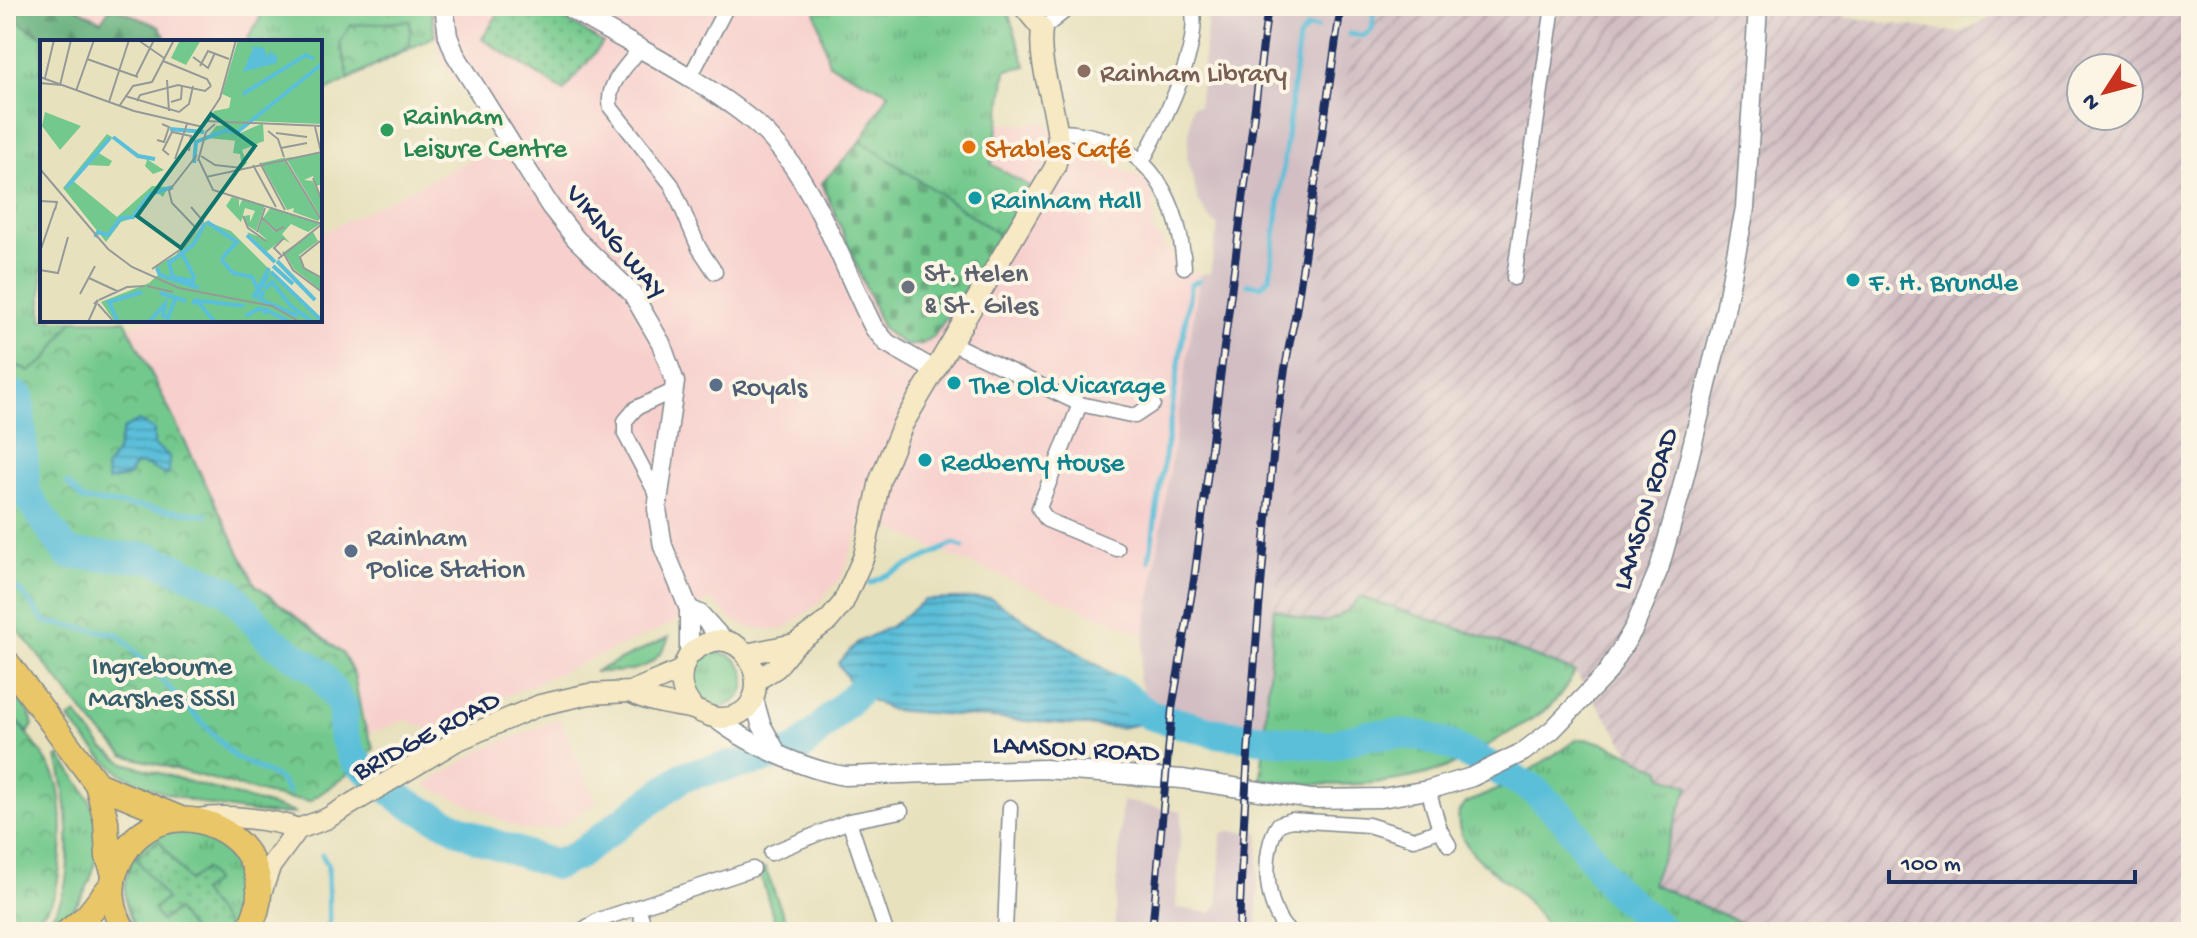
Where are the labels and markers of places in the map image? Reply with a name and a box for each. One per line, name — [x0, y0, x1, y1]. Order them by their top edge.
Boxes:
place label: Rainham Library — [1100, 59, 1287, 92]
marker: Rainham Library — [1075, 62, 1093, 80]
place label: Rainham Leisure Centre — [403, 102, 567, 167]
marker: Rainham Leisure Centre — [378, 121, 396, 139]
place label: Stables Café — [985, 135, 1132, 168]
marker: Stables Café — [960, 138, 978, 156]
place label: Rainham Hall — [991, 186, 1142, 219]
marker: Rainham Hall — [966, 189, 984, 207]
place label: St. Helen & St. Giles — [924, 259, 1039, 324]
place label: F. H. Brundle — [1868, 268, 2018, 301]
marker: F. H. Brundle — [1844, 271, 1862, 289]
marker: St. Helen & St. Giles — [899, 278, 917, 296]
place label: The Old Vicarage — [968, 371, 1166, 404]
place label: Royals — [732, 373, 808, 406]
marker: The Old Vicarage — [945, 374, 963, 392]
marker: Royals — [707, 376, 725, 394]
place label: Redberry House — [941, 448, 1125, 481]
marker: Redberry House — [916, 451, 934, 469]
place label: Rainham Police Station — [366, 523, 526, 588]
marker: Rainham Police Station — [342, 542, 360, 560]

